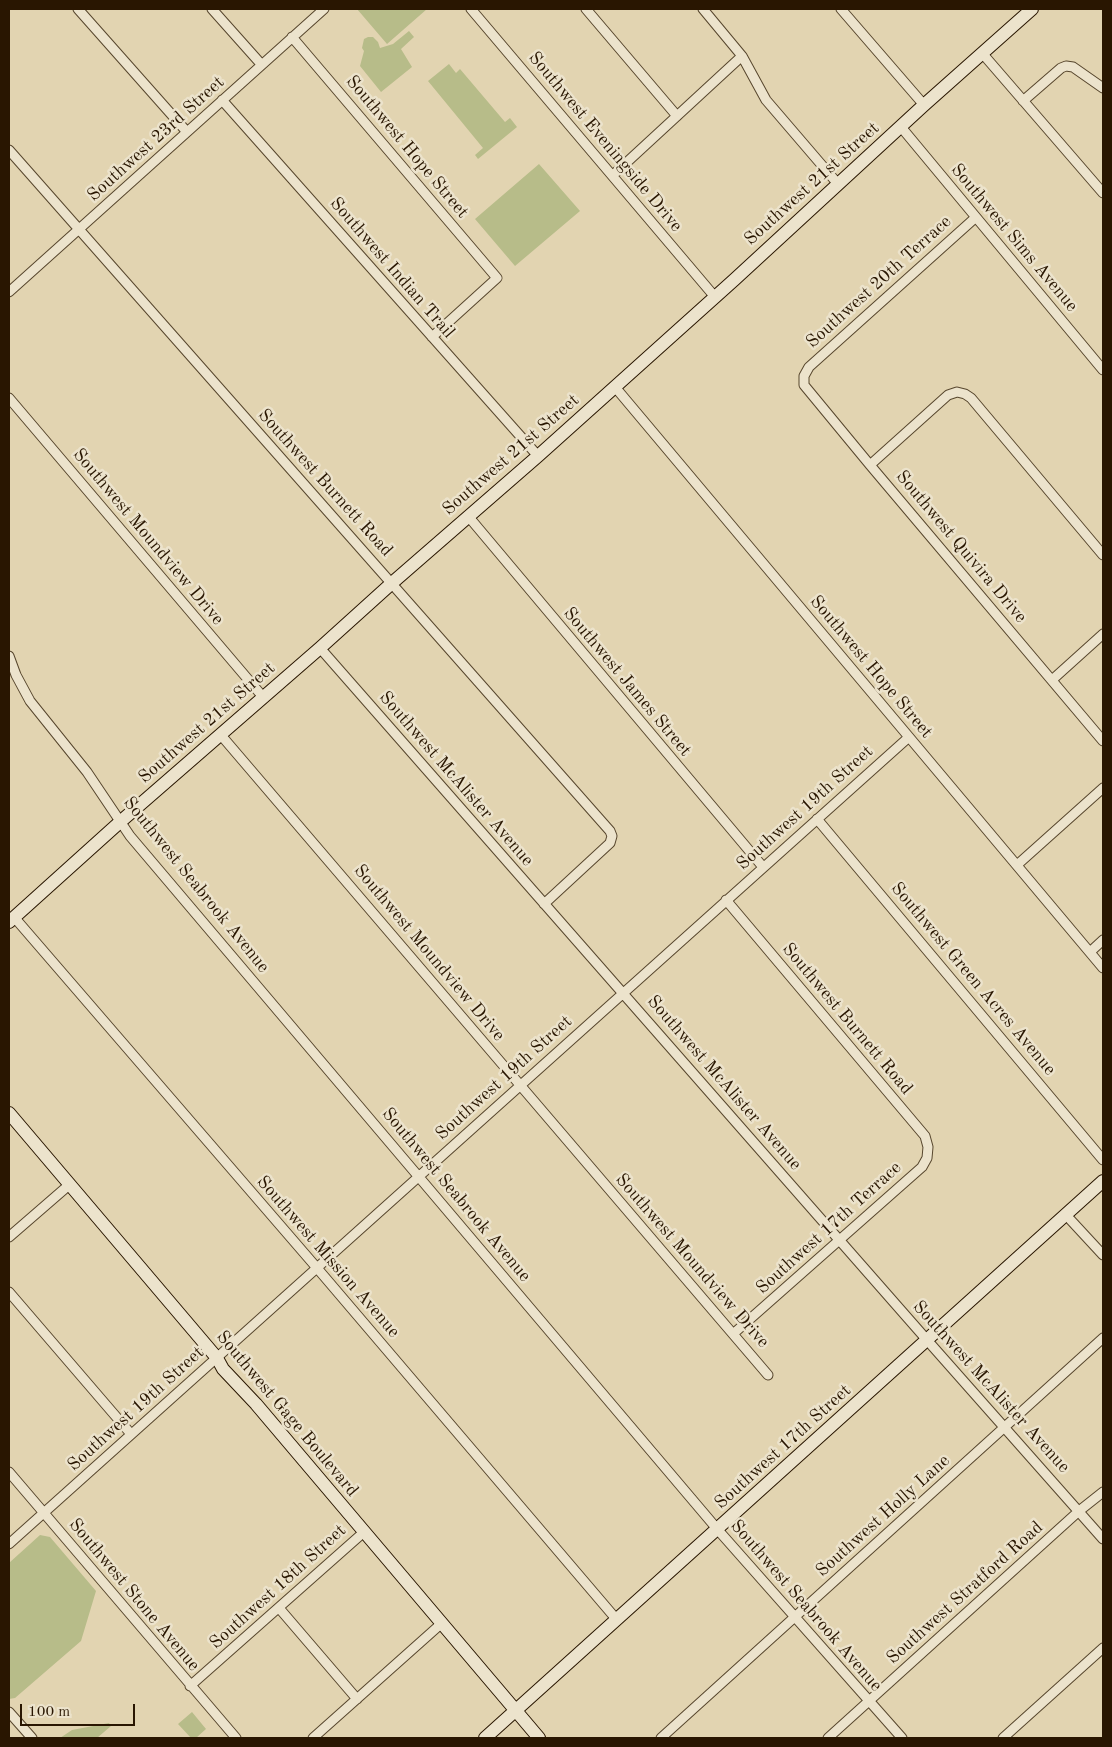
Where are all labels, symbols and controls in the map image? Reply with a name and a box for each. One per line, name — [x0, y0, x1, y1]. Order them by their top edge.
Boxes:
street label: Southwest Eveningside Drive — [523, 48, 687, 236]
street label: Southwest Hope Street — [341, 71, 473, 223]
street label: Southwest 23rd Street — [83, 72, 229, 206]
street label: Southwest 21st Street — [740, 118, 884, 250]
street label: Southwest Sims Avenue — [946, 160, 1082, 316]
street label: Southwest Indian Trail — [325, 193, 459, 343]
street label: Southwest 20th Terrace — [802, 211, 956, 353]
street label: Southwest 21st Street — [438, 390, 584, 520]
street label: Southwest Burnett Road — [253, 405, 397, 561]
street label: Southwest Moundview Drive — [68, 444, 228, 630]
street label: Southwest Quivira Drive — [891, 466, 1031, 628]
street label: Southwest Hope Street — [805, 591, 937, 743]
street label: Southwest James Street — [558, 603, 696, 761]
street label: Southwest 21st Street — [134, 658, 280, 788]
street label: Southwest McAlister Avenue — [374, 687, 538, 871]
street label: Southwest 19th Street — [732, 741, 878, 875]
street label: Southwest Seabrook Avenue — [118, 792, 274, 978]
street label: Southwest Moundview Drive — [349, 860, 509, 1046]
street label: Southwest Green Acres Avenue — [886, 878, 1060, 1080]
street label: Southwest Burnett Road — [777, 939, 917, 1099]
street label: Southwest McAlister Avenue — [642, 991, 806, 1175]
street label: Southwest 19th Street — [431, 1011, 577, 1145]
street label: Southwest Seabrook Avenue — [377, 1104, 535, 1286]
street label: Southwest 17th Terrace — [752, 1157, 906, 1299]
street label: Southwest Moundview Drive — [610, 1169, 774, 1353]
street label: Southwest Mission Avenue — [252, 1172, 404, 1342]
street label: Southwest McAlister Avenue — [908, 1296, 1074, 1478]
street label: Southwest Gage Boulevard — [211, 1327, 363, 1501]
street label: Southwest 19th Street — [63, 1342, 209, 1476]
street label: Southwest 17th Street — [710, 1380, 856, 1514]
street label: Southwest Holly Lane — [812, 1450, 954, 1582]
street label: Southwest Stone Avenue — [64, 1514, 204, 1676]
street label: Southwest Seabrook Avenue — [725, 1516, 887, 1696]
street label: Southwest Stratford Road — [882, 1517, 1048, 1669]
street label: Southwest 18th Street — [205, 1520, 351, 1654]
scale bar — [22, 1694, 138, 1726]
text: 100 m — [28, 1705, 70, 1720]

